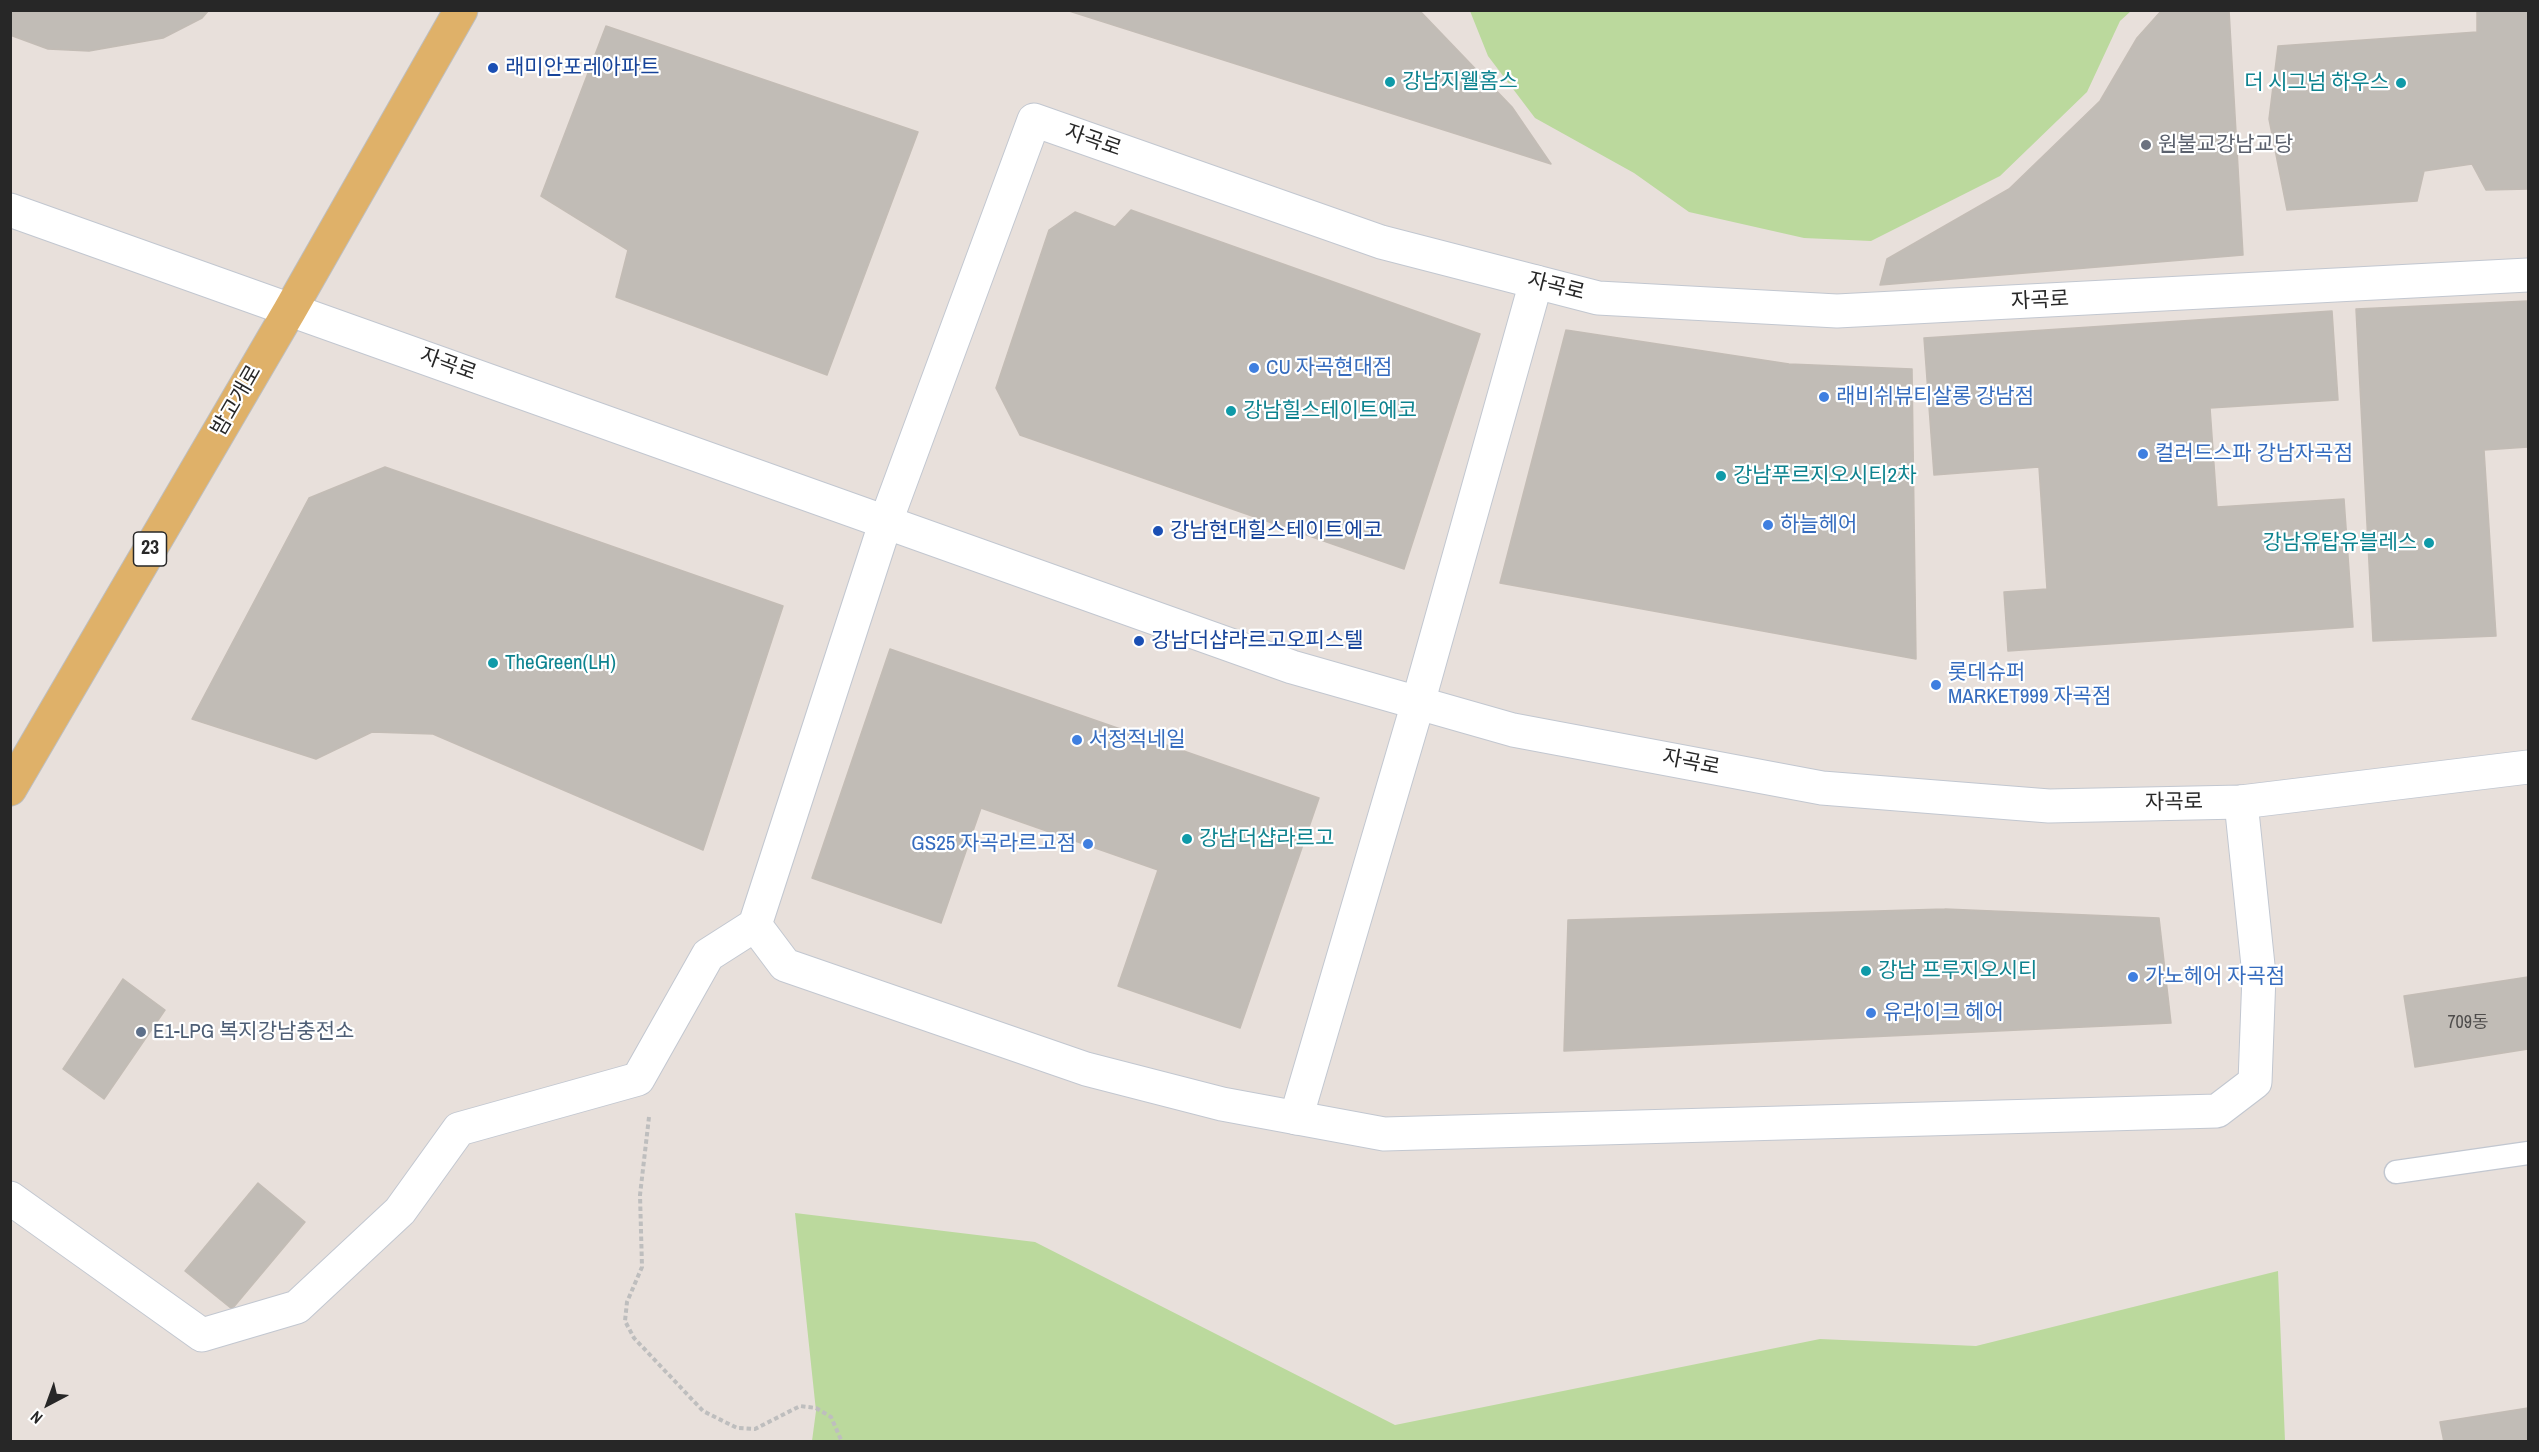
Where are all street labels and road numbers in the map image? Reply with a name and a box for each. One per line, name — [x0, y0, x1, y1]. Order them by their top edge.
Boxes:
street label: 자곡로 — [1061, 120, 1125, 162]
street label: 자곡로 — [1525, 268, 1587, 306]
street label: 자곡로 — [2010, 287, 2070, 315]
street label: 자곡로 — [416, 343, 480, 387]
street label: 밤고개로 — [207, 361, 267, 441]
road number: 23 — [134, 532, 166, 566]
street label: 자곡로 — [1660, 745, 1722, 781]
street label: 자곡로 — [2145, 790, 2203, 816]

